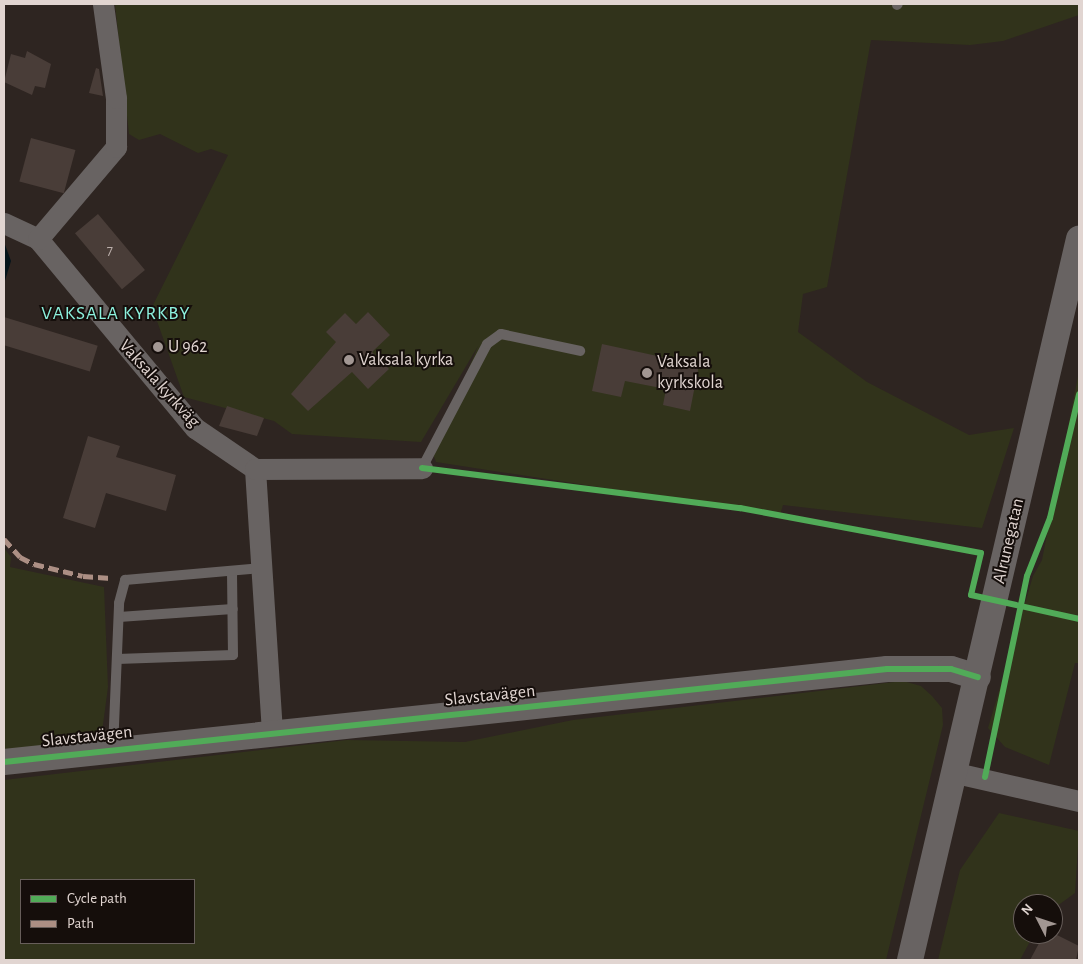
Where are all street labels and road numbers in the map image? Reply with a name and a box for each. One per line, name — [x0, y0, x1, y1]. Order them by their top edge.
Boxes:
street label: Vaksala kyrkväg — [114, 336, 204, 432]
street label: Alrunegatan — [989, 496, 1029, 586]
street label: Slavstavägen — [444, 681, 536, 711]
street label: Slavstavägen — [41, 722, 133, 752]

